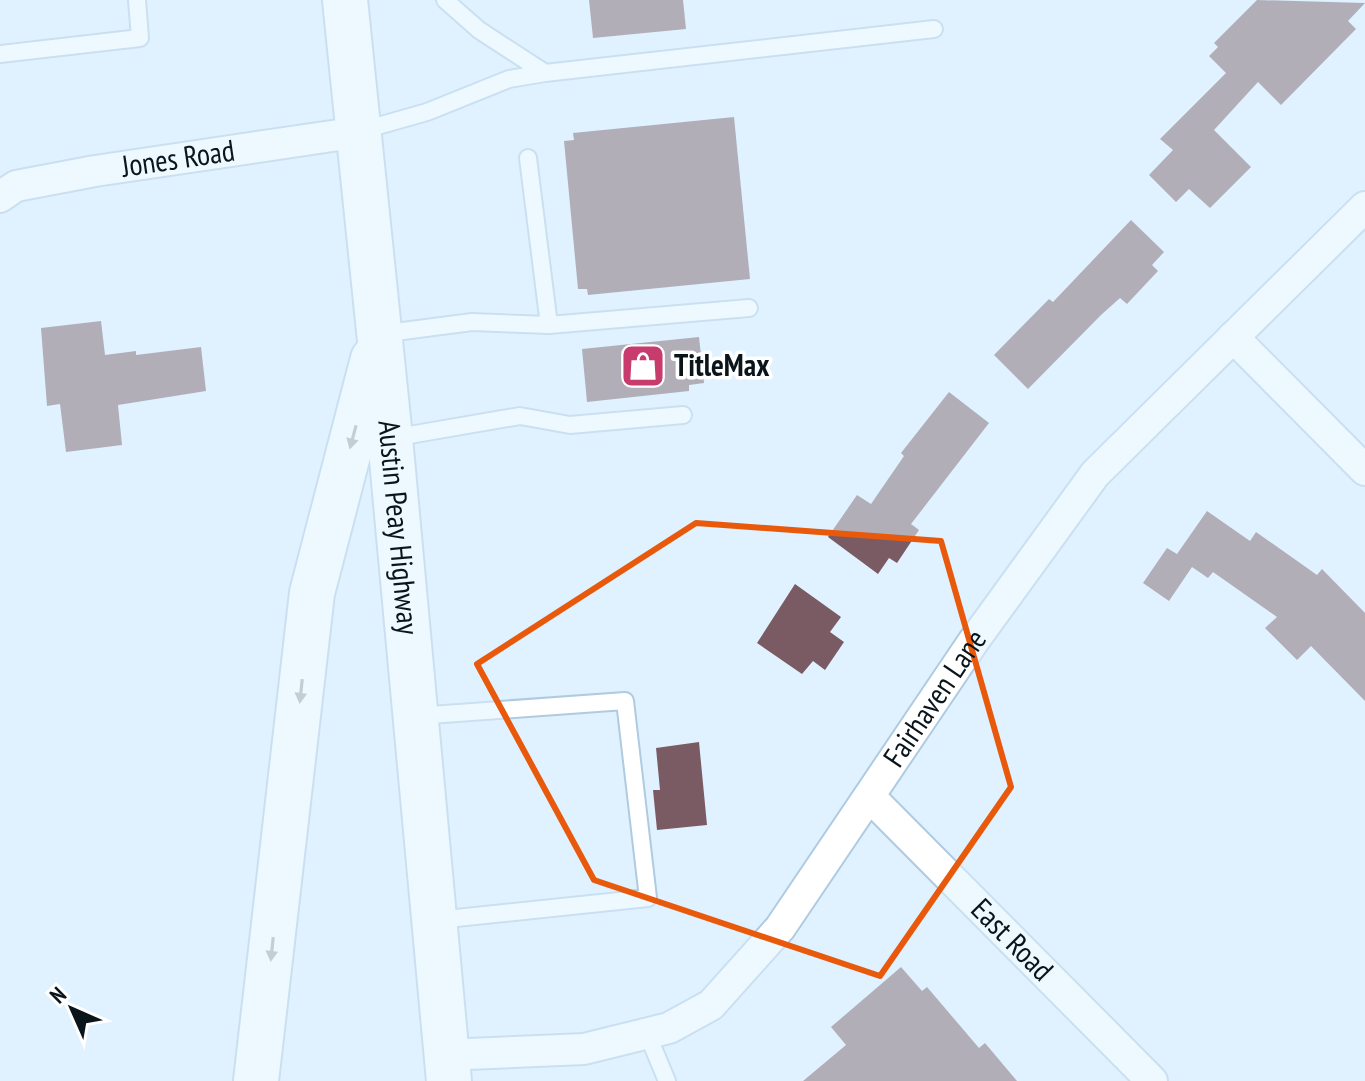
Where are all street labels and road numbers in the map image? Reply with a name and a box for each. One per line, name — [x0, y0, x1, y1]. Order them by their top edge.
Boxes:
street label: Jones Road — [118, 130, 237, 185]
street label: Austin Peay Highway — [370, 418, 429, 637]
street label: Fairhaven Lane — [874, 621, 994, 774]
street label: East Road — [964, 889, 1062, 988]

